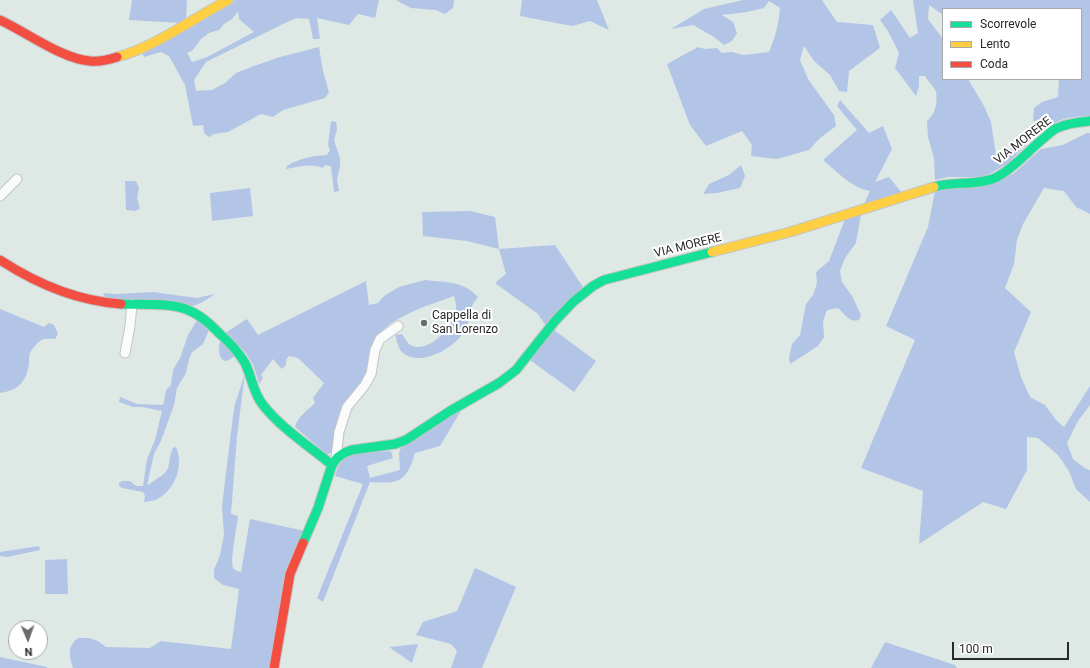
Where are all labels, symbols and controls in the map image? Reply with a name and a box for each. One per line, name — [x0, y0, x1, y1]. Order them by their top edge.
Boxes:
legend — [942, 8, 1082, 80]
text: Scorrevole — [980, 17, 1036, 31]
text: Lento — [980, 37, 1010, 51]
text: Coda — [980, 57, 1008, 71]
street label: VIA MORERE — [991, 114, 1055, 168]
street label: VIA MORERE — [653, 231, 723, 261]
place label: Cappella di San Lorenzo — [432, 309, 498, 337]
marker: Cappella di San Lorenzo — [419, 318, 429, 328]
north arrow — [8, 620, 48, 660]
scale bar — [954, 634, 1071, 660]
text: 100 m — [959, 642, 993, 656]
text: N — [24, 645, 33, 658]

